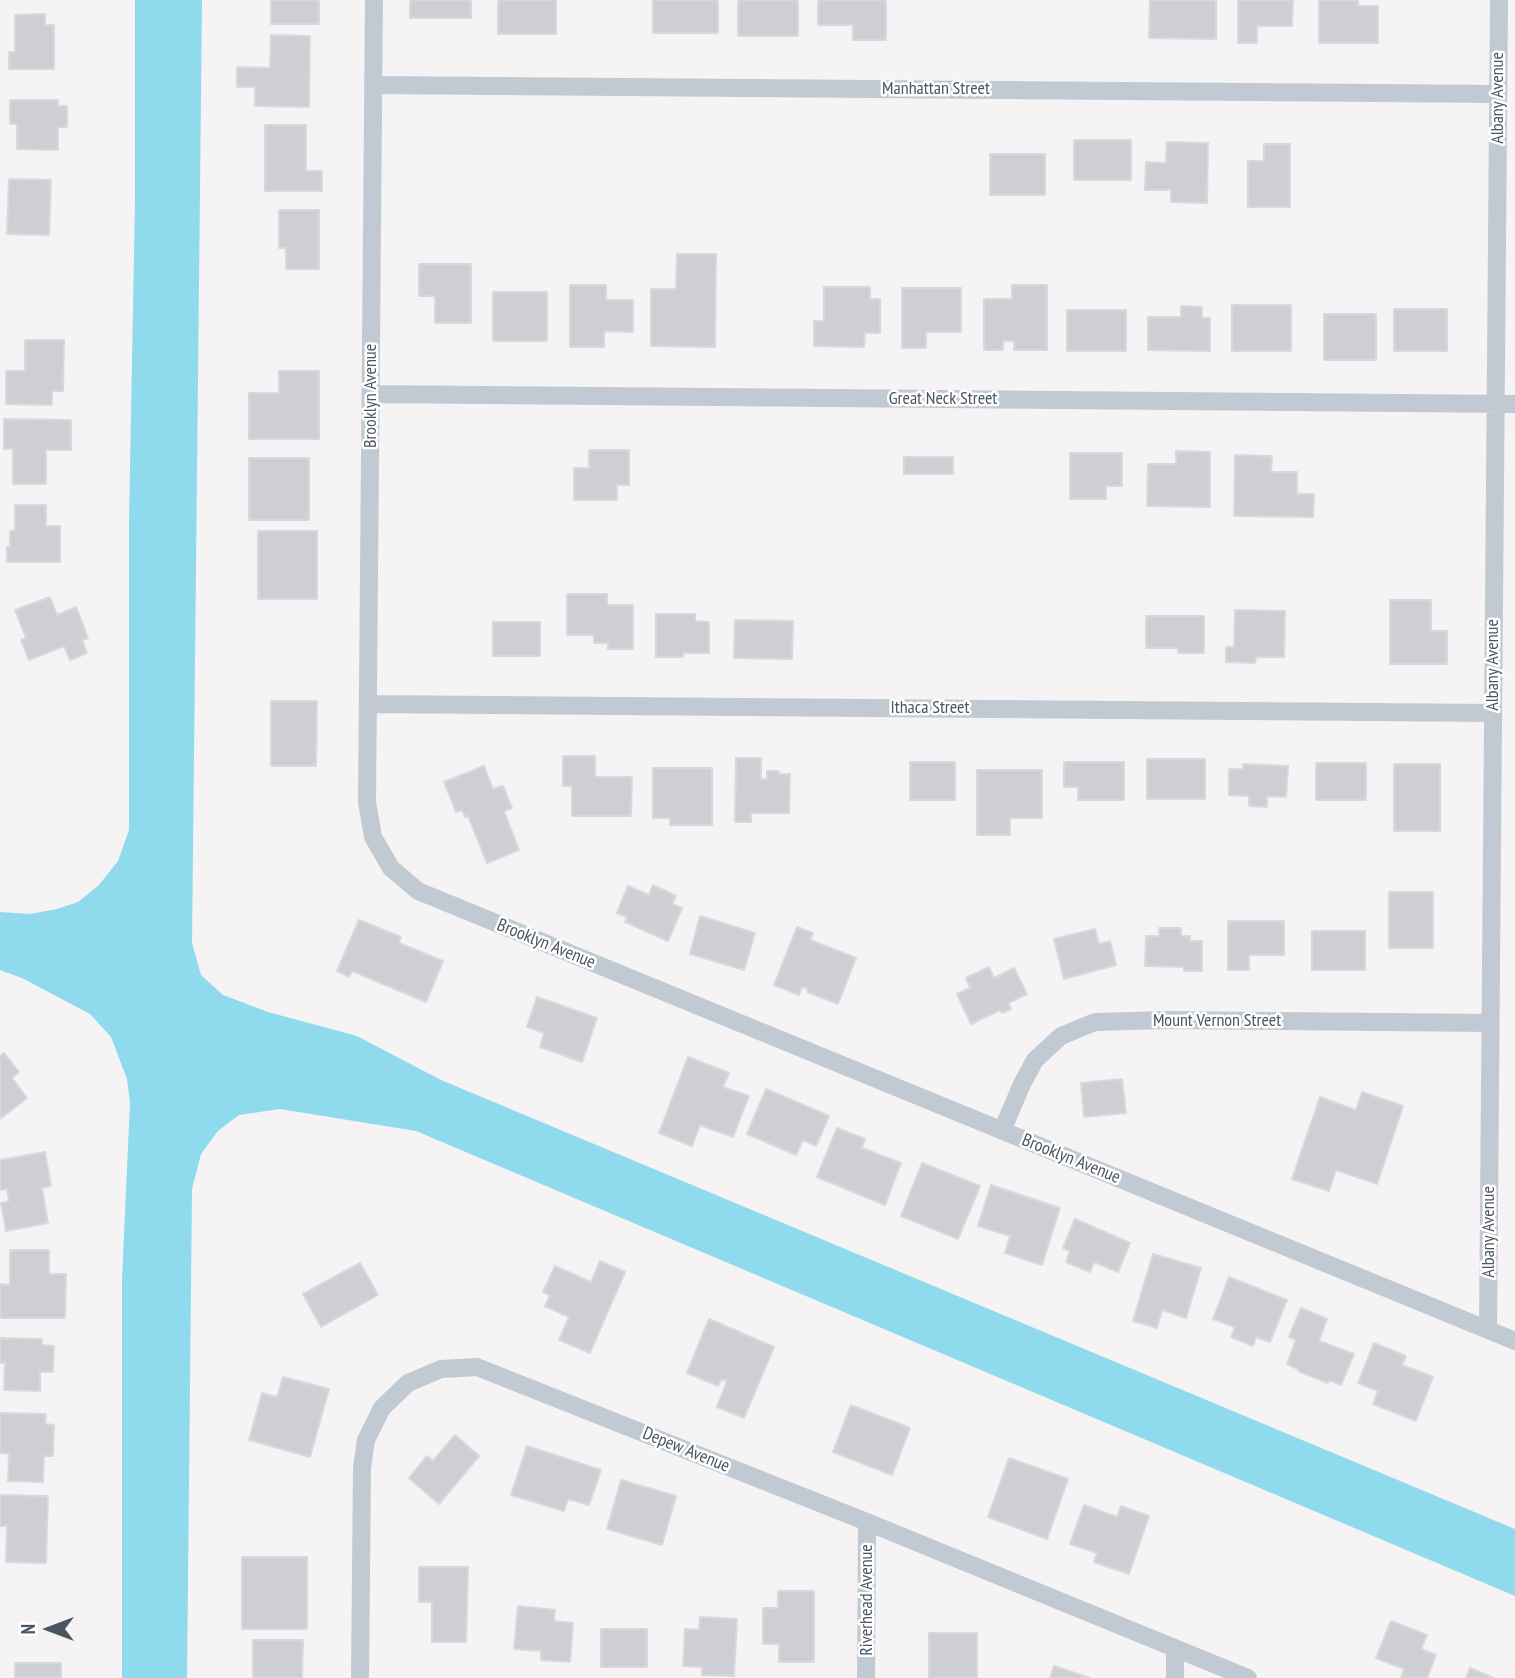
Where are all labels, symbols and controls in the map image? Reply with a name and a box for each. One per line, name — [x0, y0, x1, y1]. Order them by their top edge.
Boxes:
street label: Albany Avenue — [1487, 52, 1509, 144]
street label: Manhattan Street — [882, 78, 990, 100]
street label: Brooklyn Avenue — [360, 344, 382, 448]
street label: Great Neck Street — [889, 388, 997, 410]
street label: Albany Avenue — [1482, 619, 1504, 711]
street label: Ithaca Street — [891, 697, 969, 719]
street label: Brooklyn Avenue — [494, 914, 598, 974]
street label: Mount Vernon Street — [1153, 1010, 1281, 1032]
street label: Brooklyn Avenue — [1019, 1129, 1123, 1189]
street label: Albany Avenue — [1478, 1186, 1500, 1278]
street label: Depew Avenue — [639, 1423, 733, 1477]
street label: Riverhead Avenue — [856, 1544, 878, 1656]
north arrow — [14, 1594, 84, 1664]
text: N — [16, 1624, 40, 1634]

